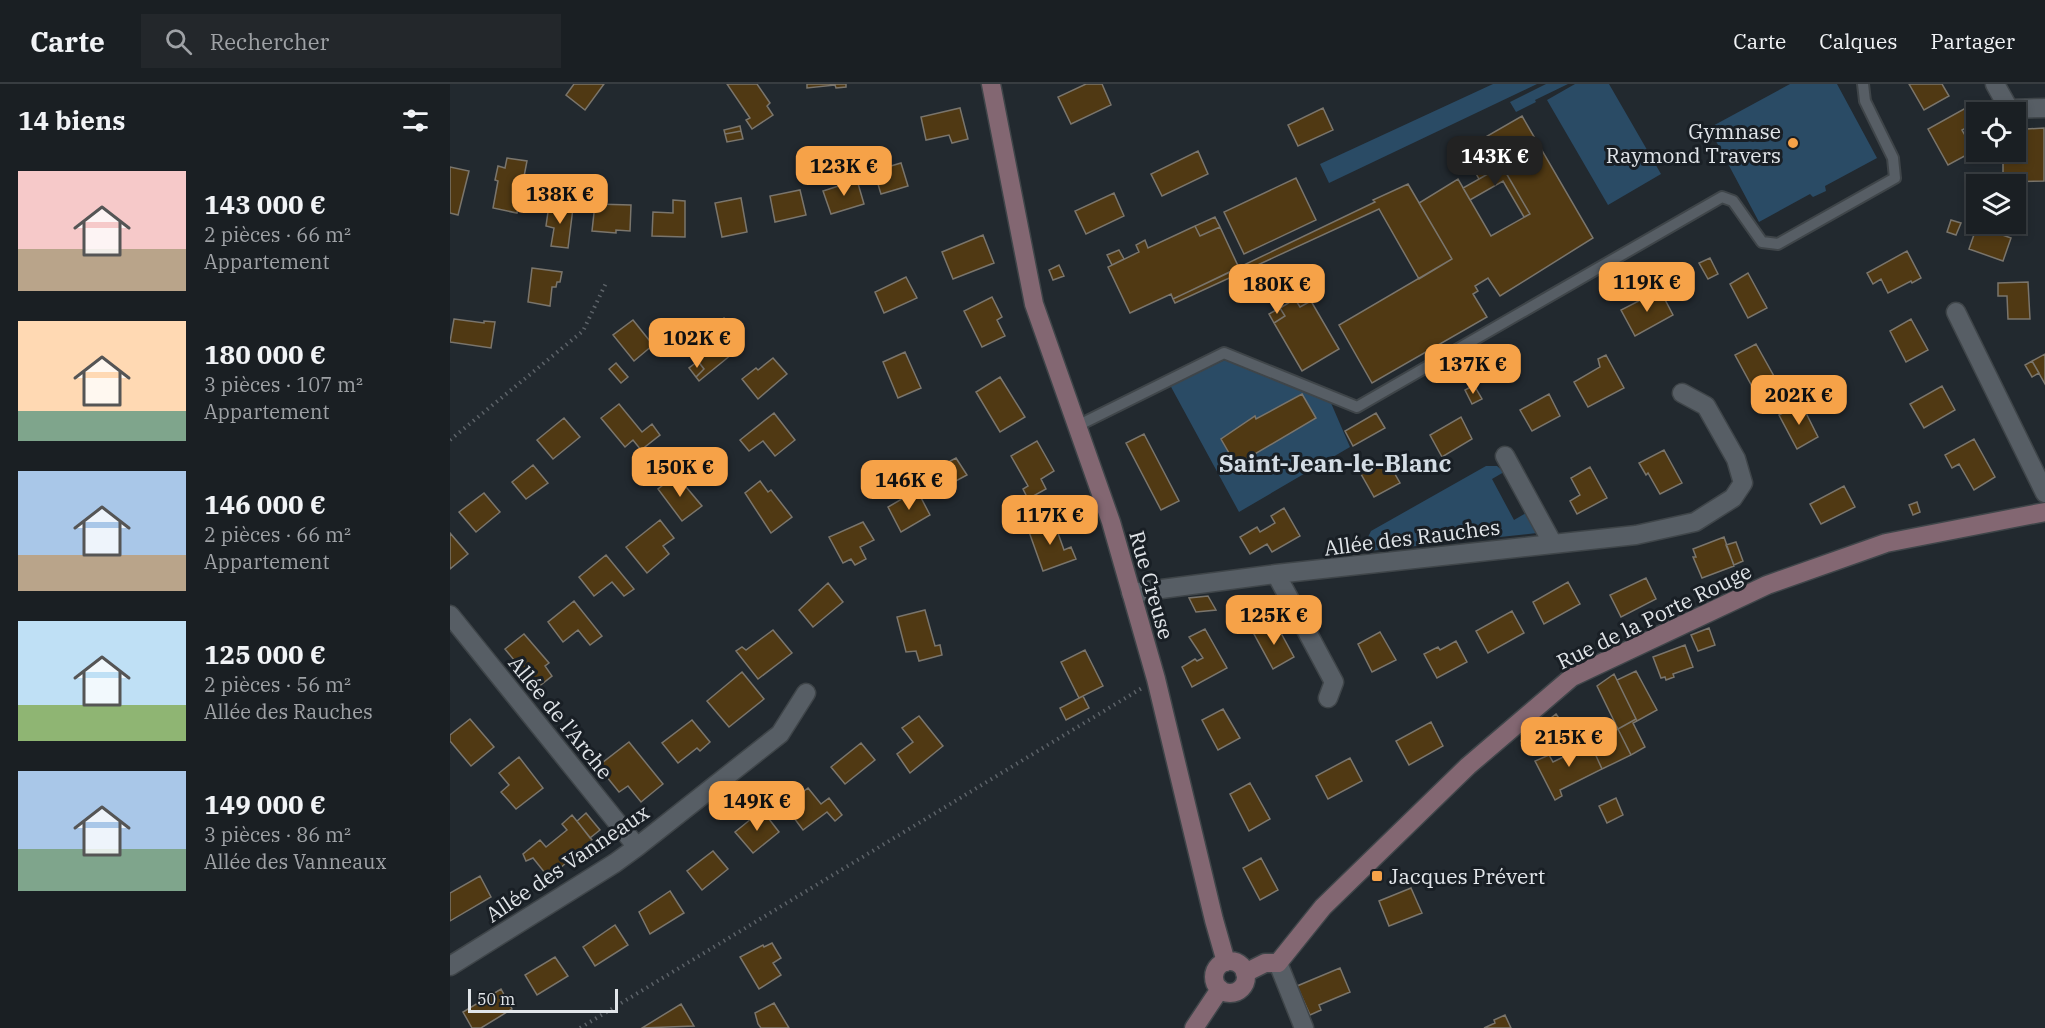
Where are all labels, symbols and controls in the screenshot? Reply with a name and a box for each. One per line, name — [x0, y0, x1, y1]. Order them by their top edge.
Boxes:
search box — [141, 14, 561, 68]
text: Carte — [30, 23, 105, 60]
icon: search — [162, 25, 195, 58]
text: Rechercher — [210, 27, 329, 56]
text: Carte — [1733, 27, 1786, 55]
text: Calques — [1819, 27, 1898, 55]
text: Partager — [1931, 27, 2015, 55]
map controls — [1966, 102, 2026, 234]
button: locate — [1966, 102, 2026, 162]
text: 14 biens — [18, 103, 125, 137]
icon: filters — [399, 104, 432, 137]
place label: Gymnase Raymond Travers — [1606, 117, 1781, 169]
pin: 143K € — [1446, 136, 1544, 187]
marker: Gymnase Raymond Travers — [1786, 136, 1800, 150]
text: 143K € — [1461, 142, 1529, 169]
pin: 123K € — [795, 146, 893, 197]
text: 123K € — [810, 152, 878, 179]
pin: 138K € — [511, 174, 609, 225]
button: layers — [1966, 174, 2026, 234]
text: 138K € — [526, 180, 594, 207]
text: 143 000 € — [204, 187, 326, 221]
icon: home — [66, 195, 138, 267]
text: 2 pièces · 66 m² — [204, 221, 351, 248]
text: Appartement — [204, 248, 330, 275]
pin: 119K € — [1598, 262, 1696, 313]
pin: 180K € — [1228, 264, 1326, 315]
text: 119K € — [1613, 268, 1681, 295]
text: 180K € — [1243, 270, 1311, 297]
pin: 102K € — [648, 318, 746, 369]
text: 102K € — [663, 324, 731, 351]
text: 180 000 € — [204, 337, 326, 371]
pin: 137K € — [1424, 344, 1522, 395]
icon: home — [66, 345, 138, 417]
text: 137K € — [1439, 350, 1507, 377]
text: 3 pièces · 107 m² — [204, 371, 363, 398]
pin: 202K € — [1750, 375, 1848, 426]
text: 202K € — [1765, 381, 1833, 408]
text: Appartement — [204, 398, 330, 425]
pin: 150K € — [631, 447, 729, 498]
district label: Saint-Jean-le-Blanc — [1219, 447, 1452, 479]
text: 150K € — [646, 453, 714, 480]
pin: 146K € — [860, 460, 958, 511]
text: 146K € — [875, 466, 943, 493]
text: 146 000 € — [204, 487, 326, 521]
icon: home — [66, 495, 138, 567]
pin: 117K € — [1001, 495, 1099, 546]
text: 117K € — [1016, 501, 1084, 528]
street label: Allée des Rauches — [1322, 512, 1502, 562]
text: 2 pièces · 66 m² — [204, 521, 351, 548]
street label: Rue Creuse — [1123, 528, 1181, 642]
text: Appartement — [204, 548, 330, 575]
street label: Rue de la Porte Rouge — [1552, 557, 1756, 675]
pin: 125K € — [1225, 595, 1323, 646]
text: 125K € — [1240, 601, 1308, 628]
text: 125 000 € — [204, 637, 326, 671]
icon: home — [66, 645, 138, 717]
street label: Allée de l'Arche — [502, 649, 620, 785]
text: 2 pièces · 56 m² — [204, 671, 351, 698]
text: Allée des Rauches — [204, 698, 373, 725]
pin: 215K € — [1520, 717, 1618, 768]
text: 215K € — [1535, 723, 1603, 750]
pin: 149K € — [708, 781, 806, 832]
text: 149 000 € — [204, 787, 326, 821]
text: 149K € — [723, 787, 791, 814]
icon: home — [66, 795, 138, 867]
street label: Allée des Vanneaux — [480, 798, 655, 928]
text: 3 pièces · 86 m² — [204, 821, 351, 848]
text: Allée des Vanneaux — [204, 848, 387, 875]
place label: Jacques Prévert — [1389, 862, 1545, 890]
marker: Jacques Prévert — [1370, 869, 1384, 883]
scale bar — [468, 986, 618, 1014]
text: 50 m — [477, 989, 515, 1009]

